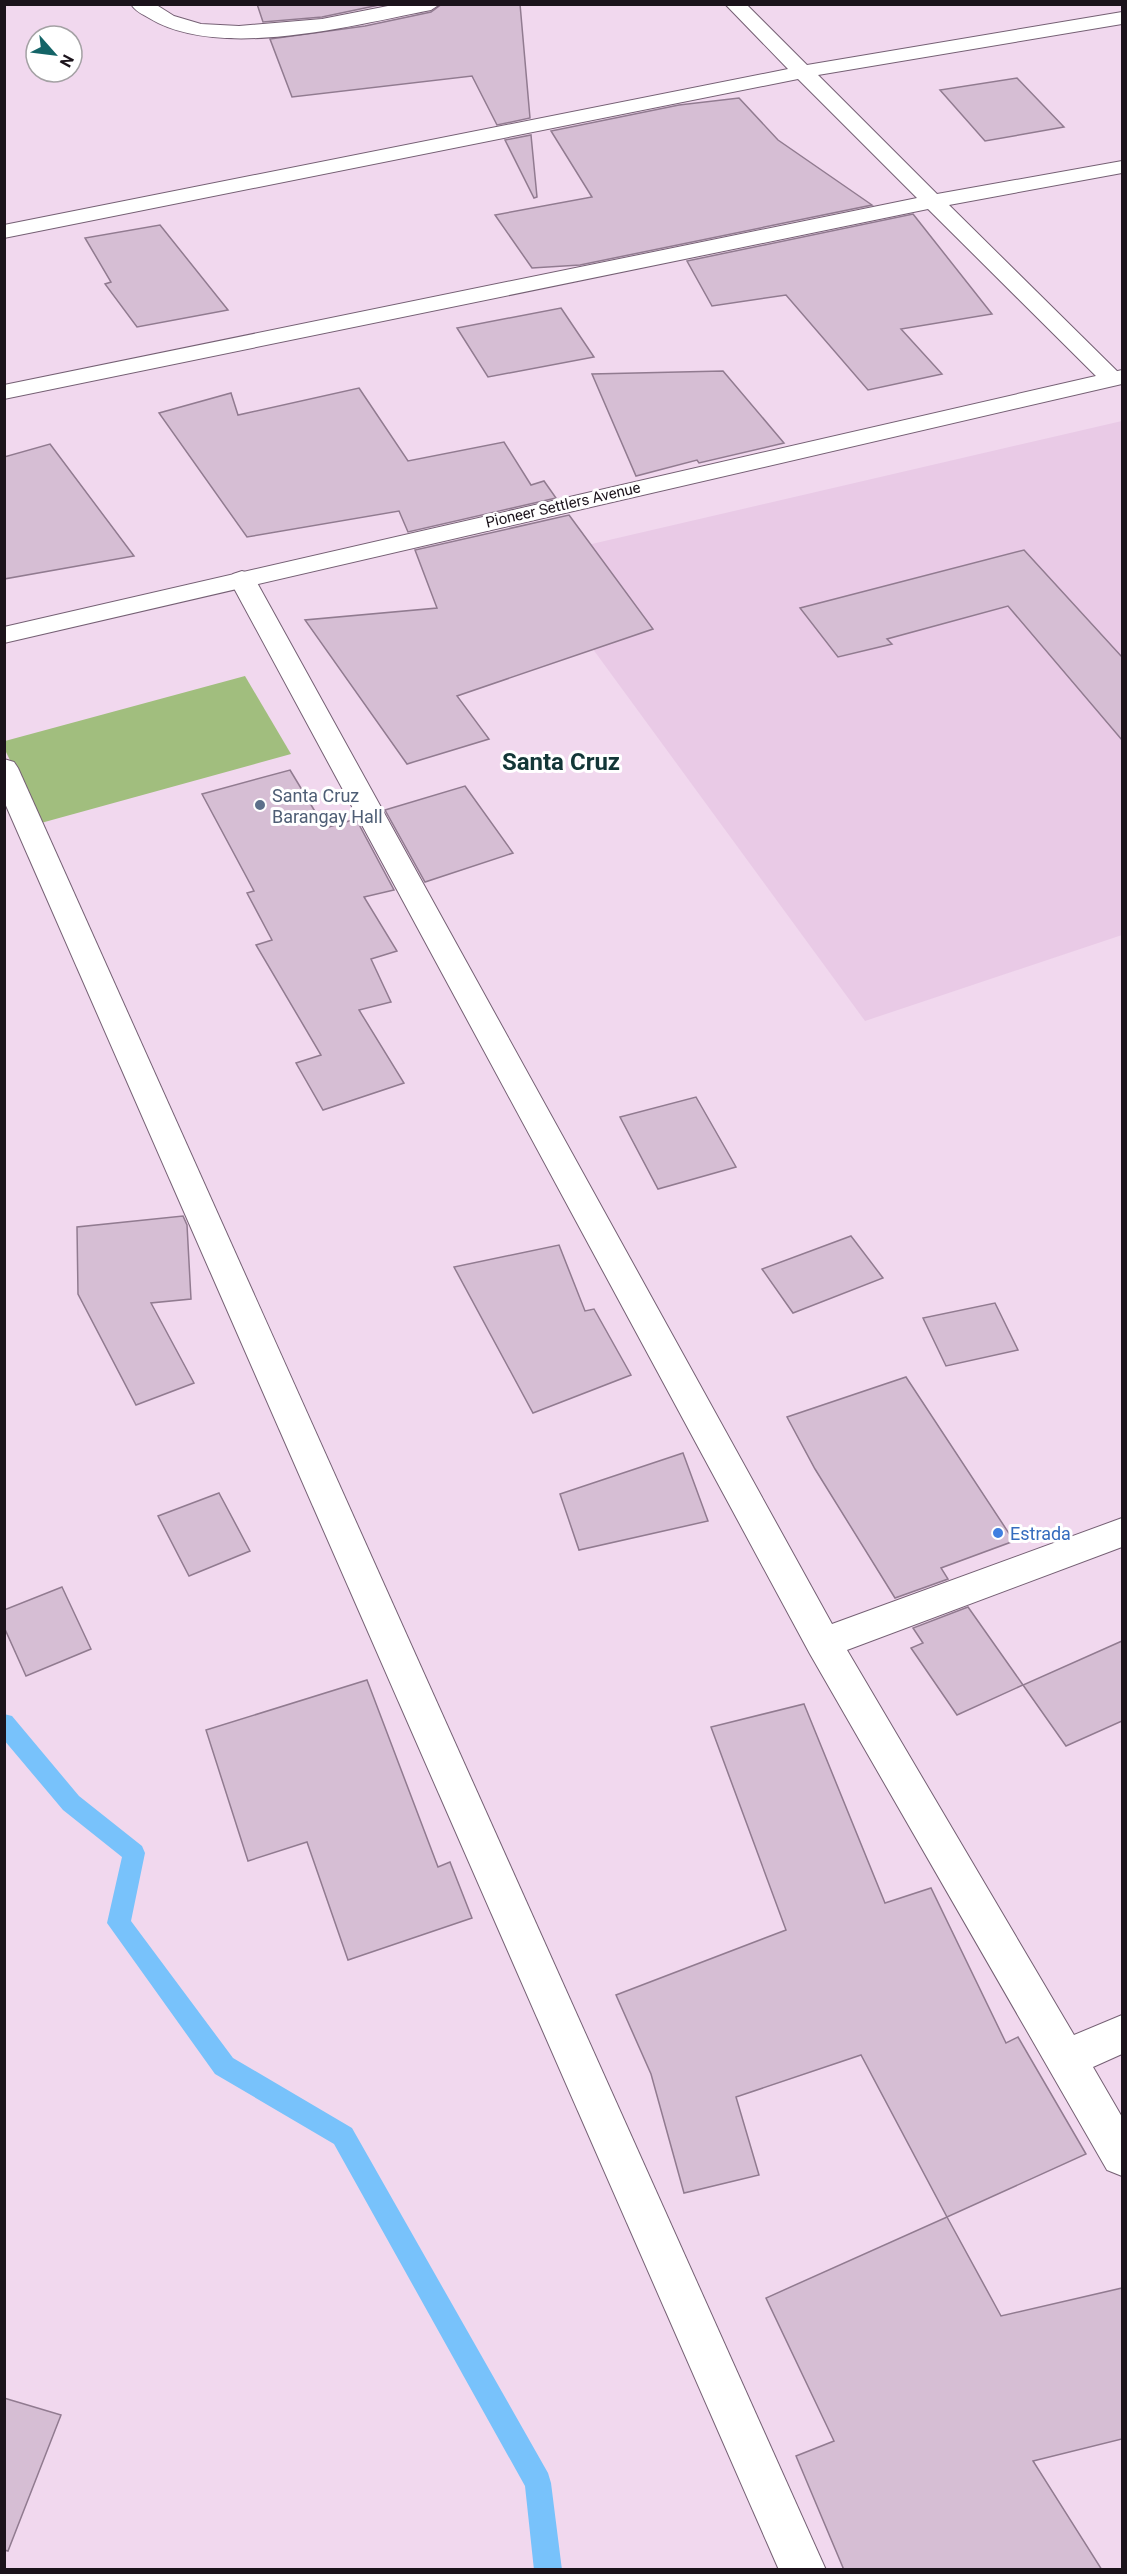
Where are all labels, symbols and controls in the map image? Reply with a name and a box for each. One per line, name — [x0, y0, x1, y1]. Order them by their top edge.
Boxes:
north arrow — [24, 24, 84, 84]
text: N — [56, 51, 78, 70]
street label: Pioneer Settlers Avenue — [484, 478, 642, 532]
district label: Santa Cruz — [502, 748, 620, 776]
place label: Santa Cruz Barangay Hall — [272, 785, 383, 827]
marker: Santa Cruz Barangay Hall — [253, 798, 267, 812]
place label: Estrada — [1010, 1523, 1071, 1544]
marker: Estrada — [991, 1526, 1005, 1540]

